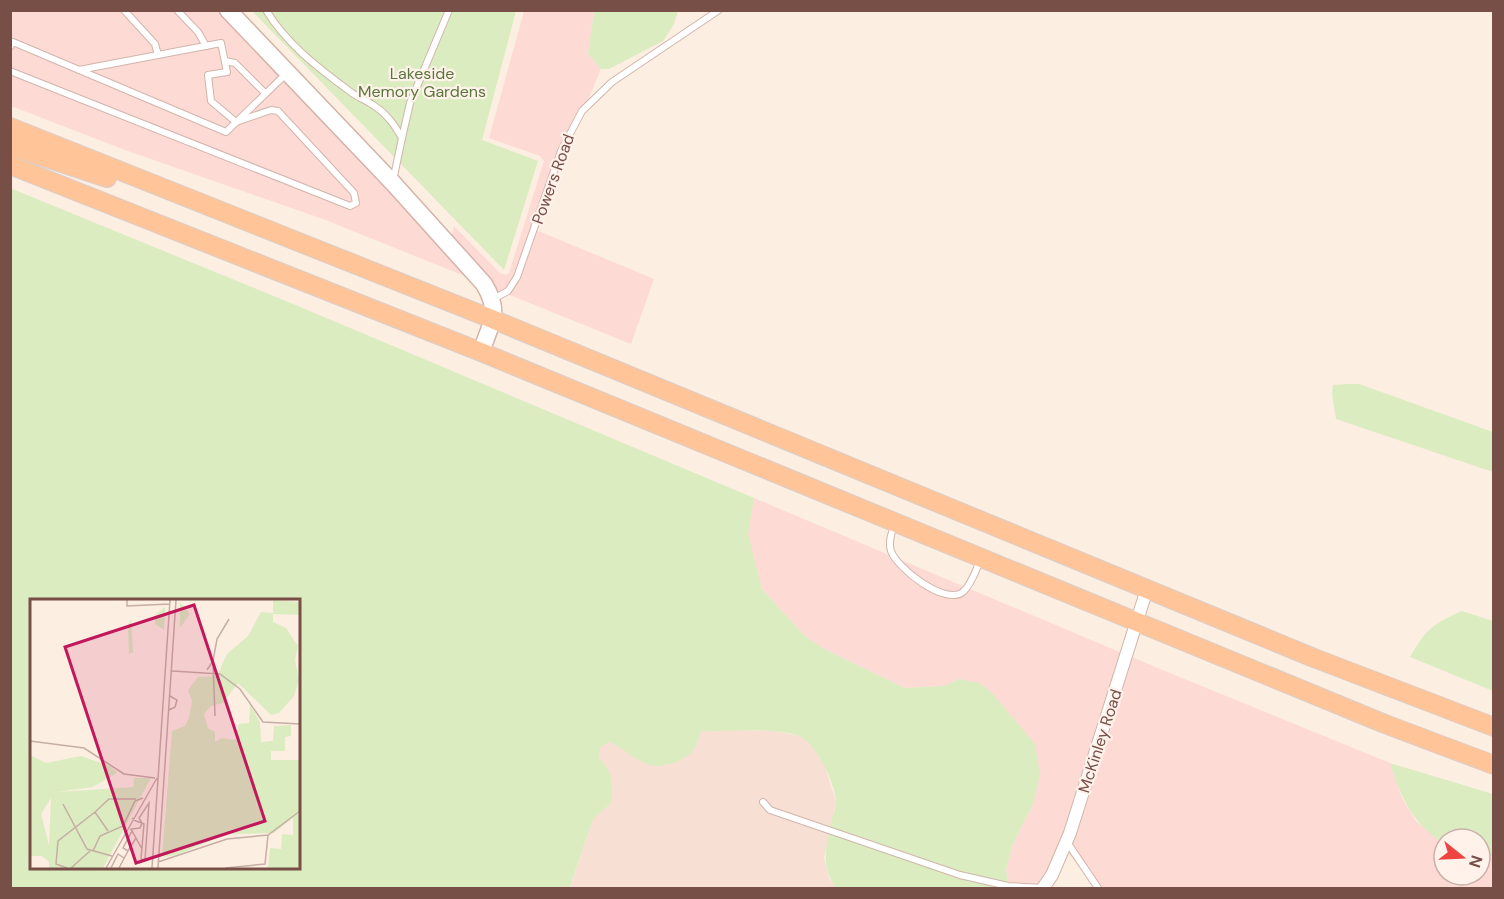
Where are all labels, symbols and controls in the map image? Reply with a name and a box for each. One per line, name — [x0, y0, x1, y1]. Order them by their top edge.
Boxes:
park label: Lakeside Memory Gardens — [358, 63, 486, 102]
street label: Powers Road — [527, 131, 579, 227]
inset map — [30, 599, 300, 869]
street label: McKinley Road — [1073, 687, 1127, 795]
north arrow — [1432, 827, 1492, 887]
text: N — [1464, 853, 1488, 870]

